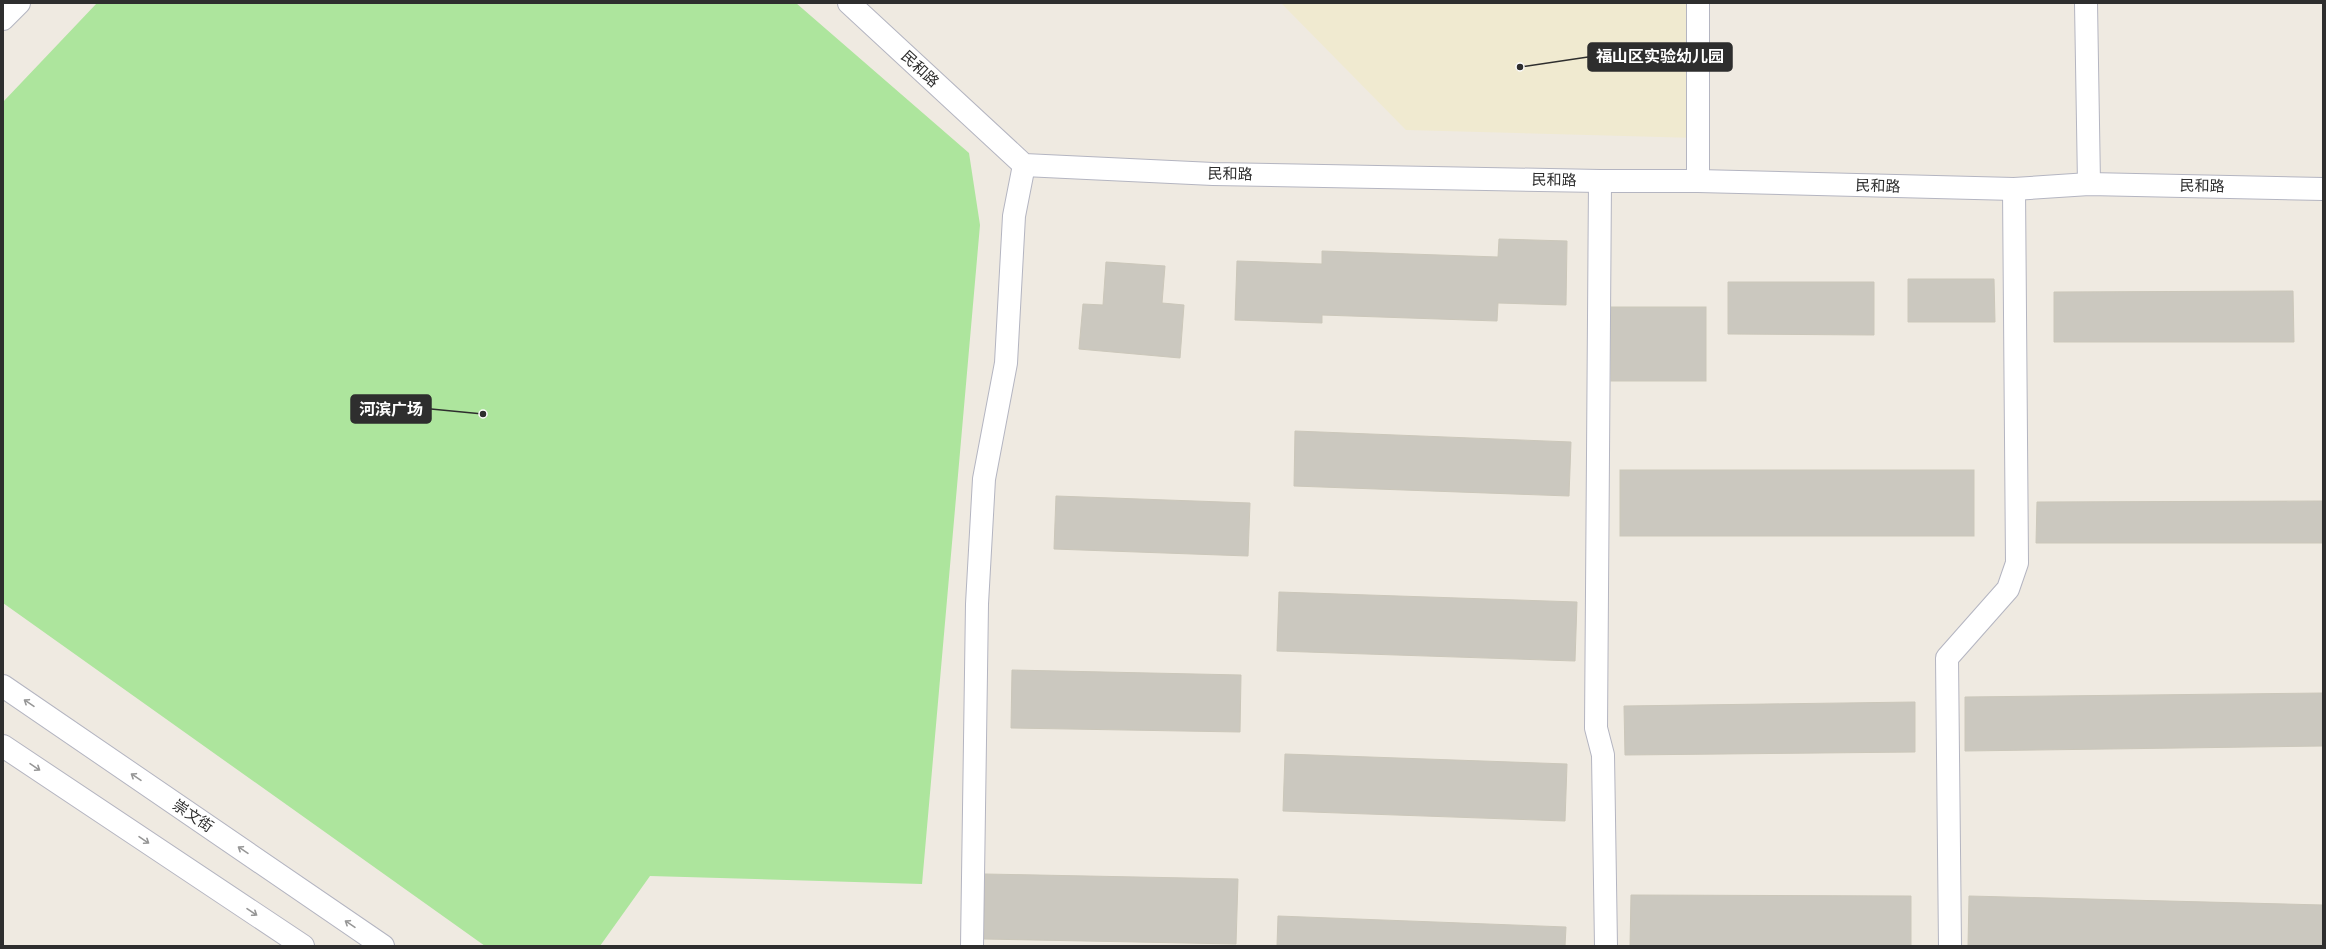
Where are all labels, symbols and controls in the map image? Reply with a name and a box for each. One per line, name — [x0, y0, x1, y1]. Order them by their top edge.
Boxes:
callout: 福山区实验幼儿园 — [1588, 43, 1732, 71]
street label: 民和路 — [898, 46, 943, 90]
text: 福山区实验幼儿园 — [1596, 46, 1724, 65]
street label: 民和路 — [1207, 164, 1253, 182]
street label: 民和路 — [1531, 170, 1577, 188]
street label: 民和路 — [1855, 175, 1901, 195]
street label: 民和路 — [2179, 176, 2225, 194]
callout: 河滨广场 — [351, 395, 431, 423]
text: 河滨广场 — [359, 399, 423, 418]
one-way arrow — [24, 699, 35, 707]
one-way arrow — [30, 763, 41, 772]
one-way arrow — [131, 773, 142, 781]
street label: 崇文街 — [170, 795, 217, 835]
one-way arrow — [138, 835, 149, 844]
one-way arrow — [238, 846, 249, 854]
one-way arrow — [246, 908, 257, 916]
one-way arrow — [345, 920, 356, 928]

